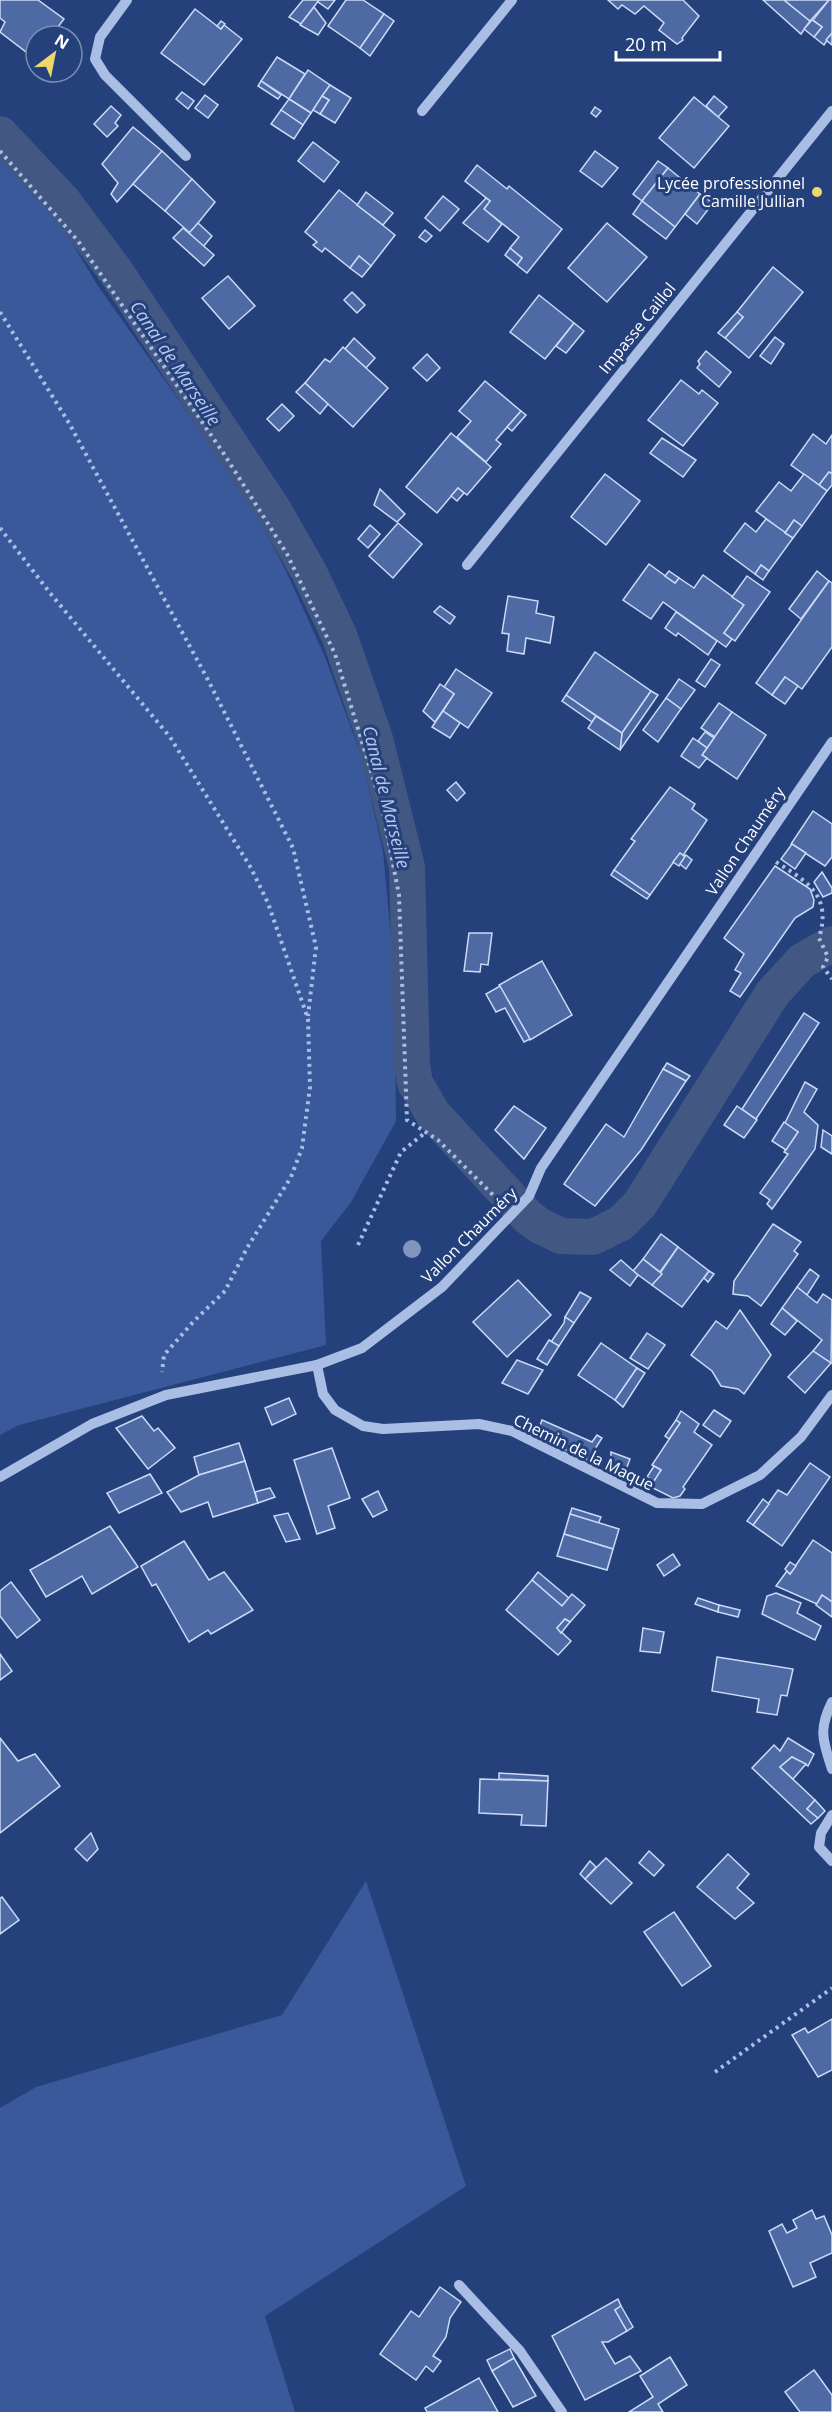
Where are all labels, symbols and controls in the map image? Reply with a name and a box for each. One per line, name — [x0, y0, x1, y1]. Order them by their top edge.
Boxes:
north arrow — [24, 24, 84, 84]
scale bar — [616, 24, 720, 62]
text: N — [51, 29, 73, 54]
text: 20 m — [625, 32, 667, 56]
place label: Lycée professionnel Camille Jullian — [657, 172, 805, 212]
marker: Lycée professionnel Camille Jullian — [810, 185, 824, 199]
street label: Impasse Caillol — [593, 278, 681, 378]
water label: Canal de Marseille — [125, 296, 227, 430]
water label: Canal de Marseille — [358, 723, 416, 871]
street label: Vallon Chauméry — [700, 781, 790, 900]
street label: Vallon Chauméry — [416, 1182, 522, 1288]
street label: Chemin de la Maque — [510, 1408, 658, 1496]

